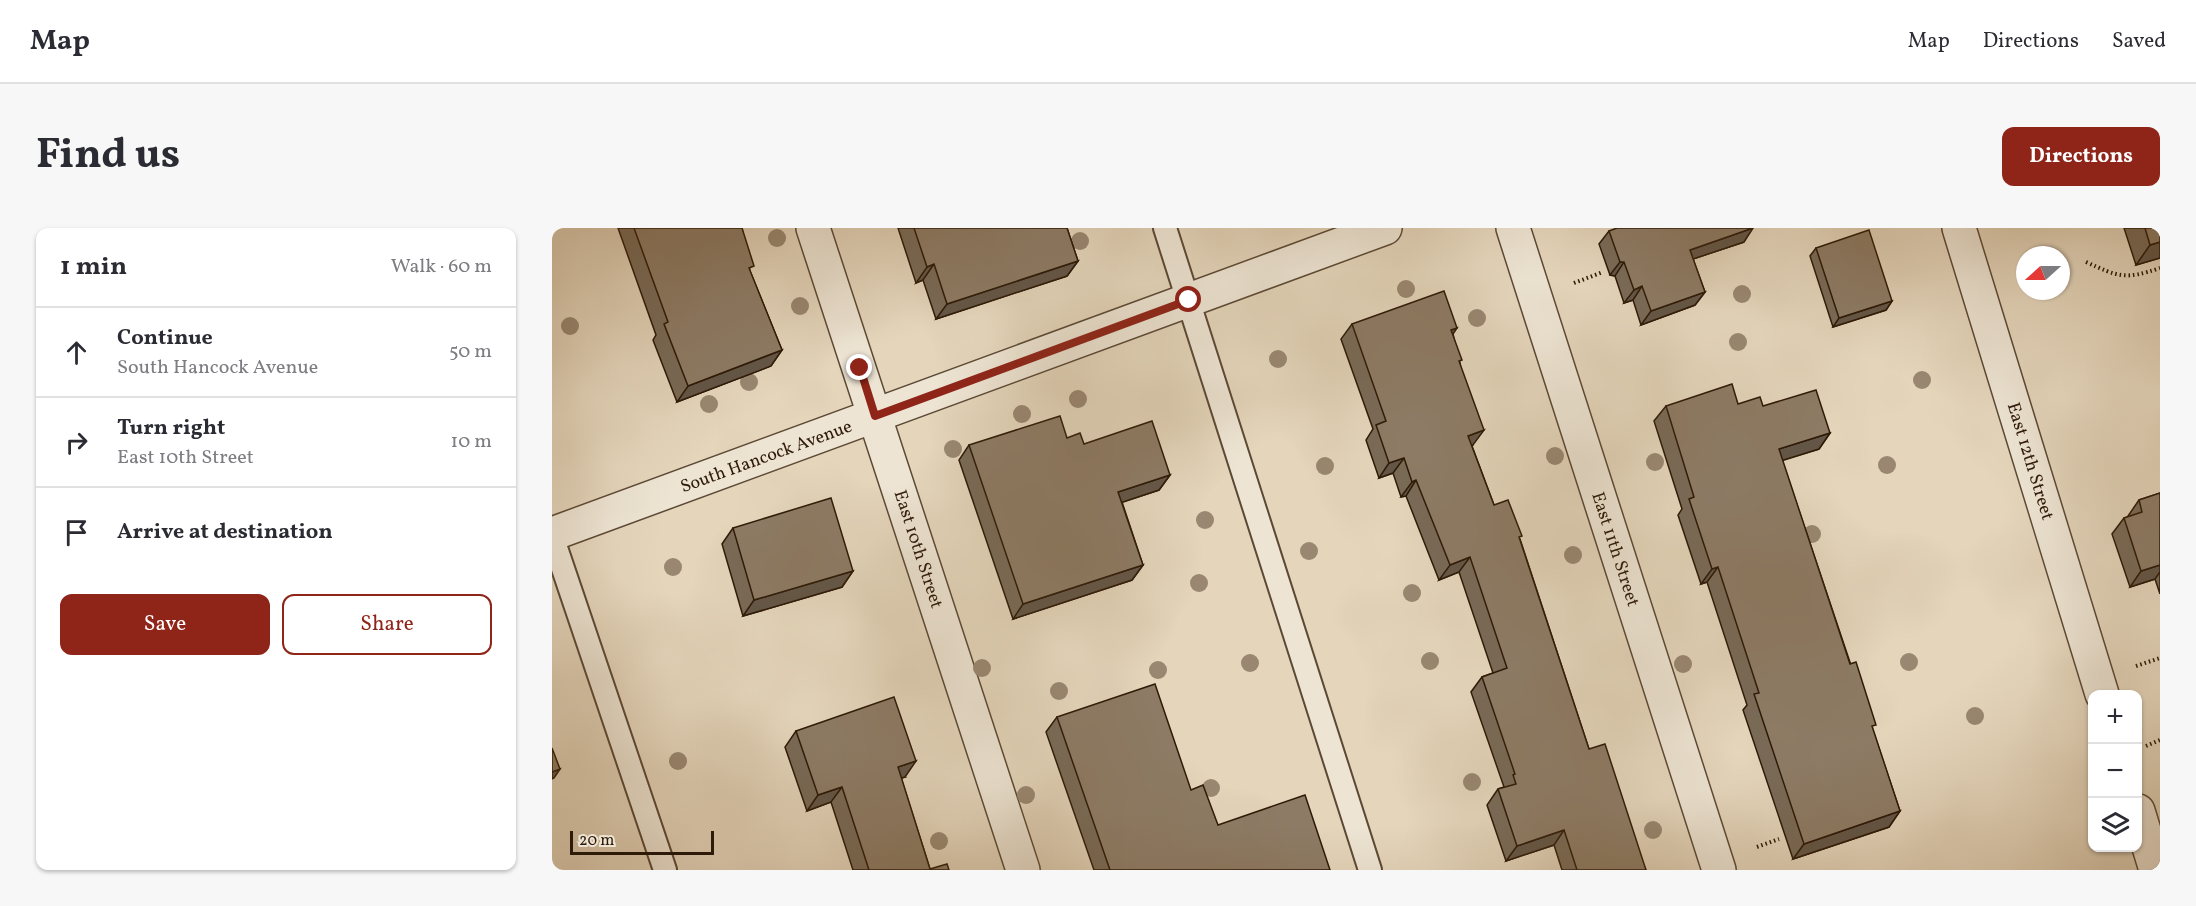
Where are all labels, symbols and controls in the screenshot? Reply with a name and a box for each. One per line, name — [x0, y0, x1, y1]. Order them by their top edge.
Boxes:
text: Map — [30, 22, 90, 61]
text: Map — [1908, 27, 1950, 56]
text: Directions — [1983, 27, 2079, 56]
text: Saved — [2112, 27, 2166, 56]
text: Find us — [36, 127, 180, 186]
button: Directions — [2002, 127, 2160, 186]
north arrow — [2016, 246, 2070, 300]
text: 1 min — [60, 249, 127, 285]
text: Walk · 60 m — [391, 253, 492, 281]
route start — [1175, 286, 1201, 312]
text: Continue — [117, 323, 213, 354]
icon: ahead — [60, 336, 93, 369]
text: 50 m — [449, 338, 492, 366]
text: South Hancock Avenue — [117, 354, 318, 382]
route end — [846, 354, 872, 380]
street label: East 12th Street — [2000, 400, 2059, 523]
text: Turn right — [117, 413, 225, 444]
street label: South Hancock Avenue — [677, 415, 856, 500]
icon: right — [60, 426, 93, 459]
text: 10 m — [451, 428, 492, 456]
text: East 10th Street — [117, 444, 254, 472]
street label: East 10th Street — [887, 487, 948, 612]
street label: East 11th Street — [1584, 489, 1645, 610]
icon: arrive — [60, 516, 93, 549]
text: Arrive at destination — [117, 517, 333, 548]
button: Save — [60, 594, 270, 655]
button: Share — [282, 594, 492, 655]
map controls — [2088, 690, 2142, 852]
button: + — [2088, 690, 2142, 744]
button: − — [2088, 744, 2142, 798]
button: layers — [2088, 798, 2142, 852]
scale bar — [570, 828, 714, 856]
text: 20 m — [579, 830, 614, 852]

